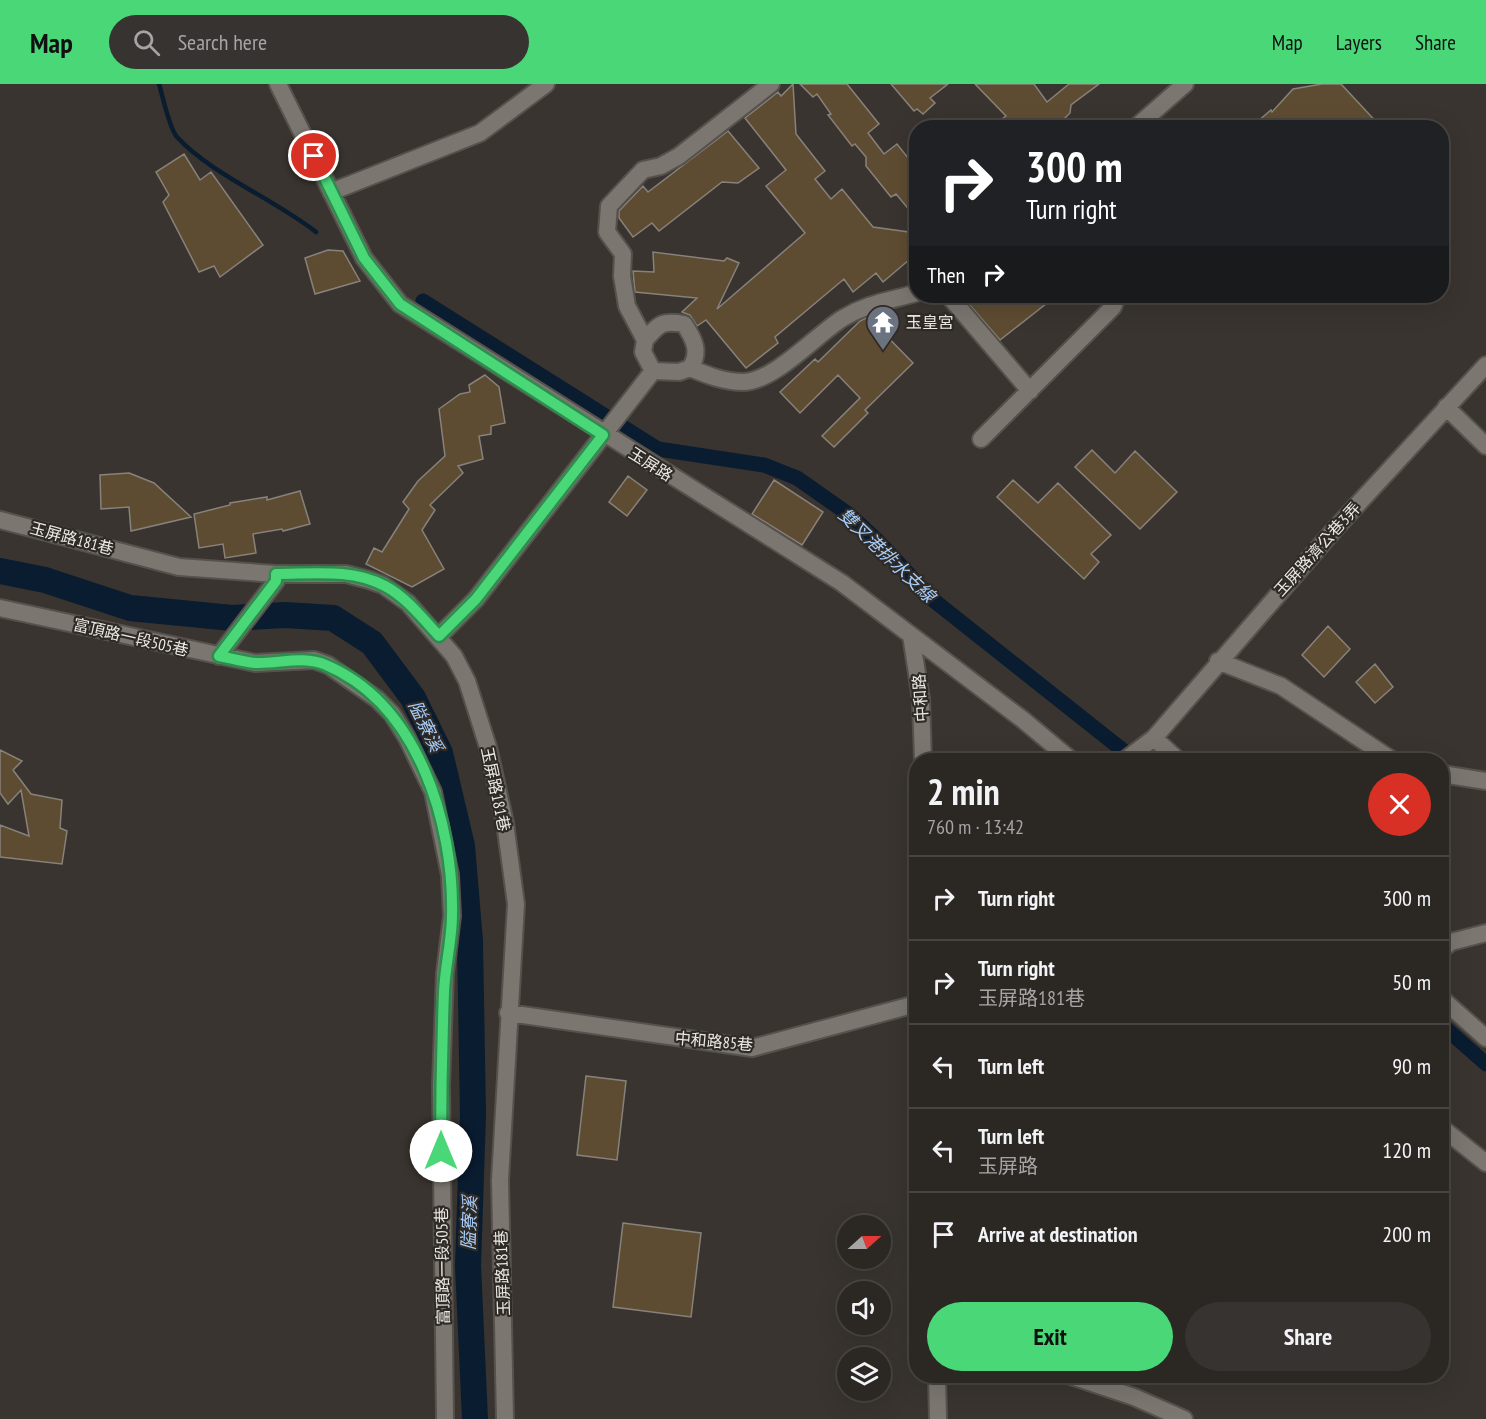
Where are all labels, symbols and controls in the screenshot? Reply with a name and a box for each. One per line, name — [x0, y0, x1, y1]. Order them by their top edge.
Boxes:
search box — [109, 15, 529, 69]
text: Map — [30, 24, 73, 61]
icon: search — [130, 26, 163, 59]
text: Search here — [178, 28, 267, 56]
text: Map — [1272, 29, 1303, 56]
text: Layers — [1336, 29, 1382, 56]
text: Share — [1415, 29, 1456, 56]
pin — [288, 130, 339, 181]
icon: arrive — [297, 139, 330, 172]
text: 300 m — [1026, 139, 1123, 194]
icon: right — [927, 144, 1005, 222]
text: Turn right — [1026, 192, 1117, 226]
icon: right — [977, 258, 1010, 291]
text: Then — [927, 261, 965, 289]
temple icon: 玉皇宮 — [865, 304, 901, 351]
place label: 玉皇宮 — [906, 312, 954, 332]
street label: 玉屏路 — [625, 443, 677, 485]
street label: 玉屏路濟公巷3弄 — [1270, 498, 1364, 600]
water label: 雙叉港排水支線 — [834, 503, 942, 608]
street label: 玉屏路181巷 — [28, 517, 116, 559]
street label: 富頂路一段505巷 — [71, 614, 191, 660]
street label: 中和路 — [908, 673, 932, 723]
water label: 隘寮溪 — [404, 697, 449, 758]
street label: 玉屏路181巷 — [477, 745, 515, 833]
text: 2 min — [927, 768, 1000, 815]
button: close — [1368, 773, 1431, 836]
text: 760 m · 13:42 — [927, 814, 1024, 840]
icon: right — [927, 882, 960, 915]
text: Turn right — [978, 884, 1055, 912]
text: 300 m — [1382, 884, 1431, 912]
text: Turn right — [978, 954, 1055, 982]
icon: right — [927, 966, 960, 999]
text: 50 m — [1392, 968, 1431, 996]
text: 玉屏路181巷 — [978, 985, 1085, 1011]
street label: 中和路85巷 — [674, 1028, 754, 1054]
icon: left — [927, 1050, 960, 1083]
text: Turn left — [978, 1052, 1044, 1080]
text: 90 m — [1392, 1052, 1431, 1080]
position arrow — [409, 1119, 473, 1183]
text: Turn left — [978, 1122, 1044, 1150]
icon: left — [927, 1134, 960, 1167]
text: 120 m — [1382, 1136, 1431, 1164]
text: 玉屏路 — [978, 1153, 1038, 1179]
water label: 隘寮溪 — [457, 1193, 482, 1250]
street label: 富頂路一段505巷 — [431, 1207, 453, 1325]
north arrow — [837, 1215, 891, 1269]
map controls — [837, 1215, 891, 1401]
icon: arrive — [927, 1218, 960, 1251]
text: Arrive at destination — [978, 1220, 1138, 1248]
text: 200 m — [1382, 1220, 1431, 1248]
street label: 玉屏路181巷 — [491, 1230, 513, 1316]
button: sound — [837, 1281, 891, 1335]
button: Exit — [927, 1302, 1173, 1371]
button: Share — [1185, 1302, 1431, 1371]
button: layers — [837, 1347, 891, 1401]

